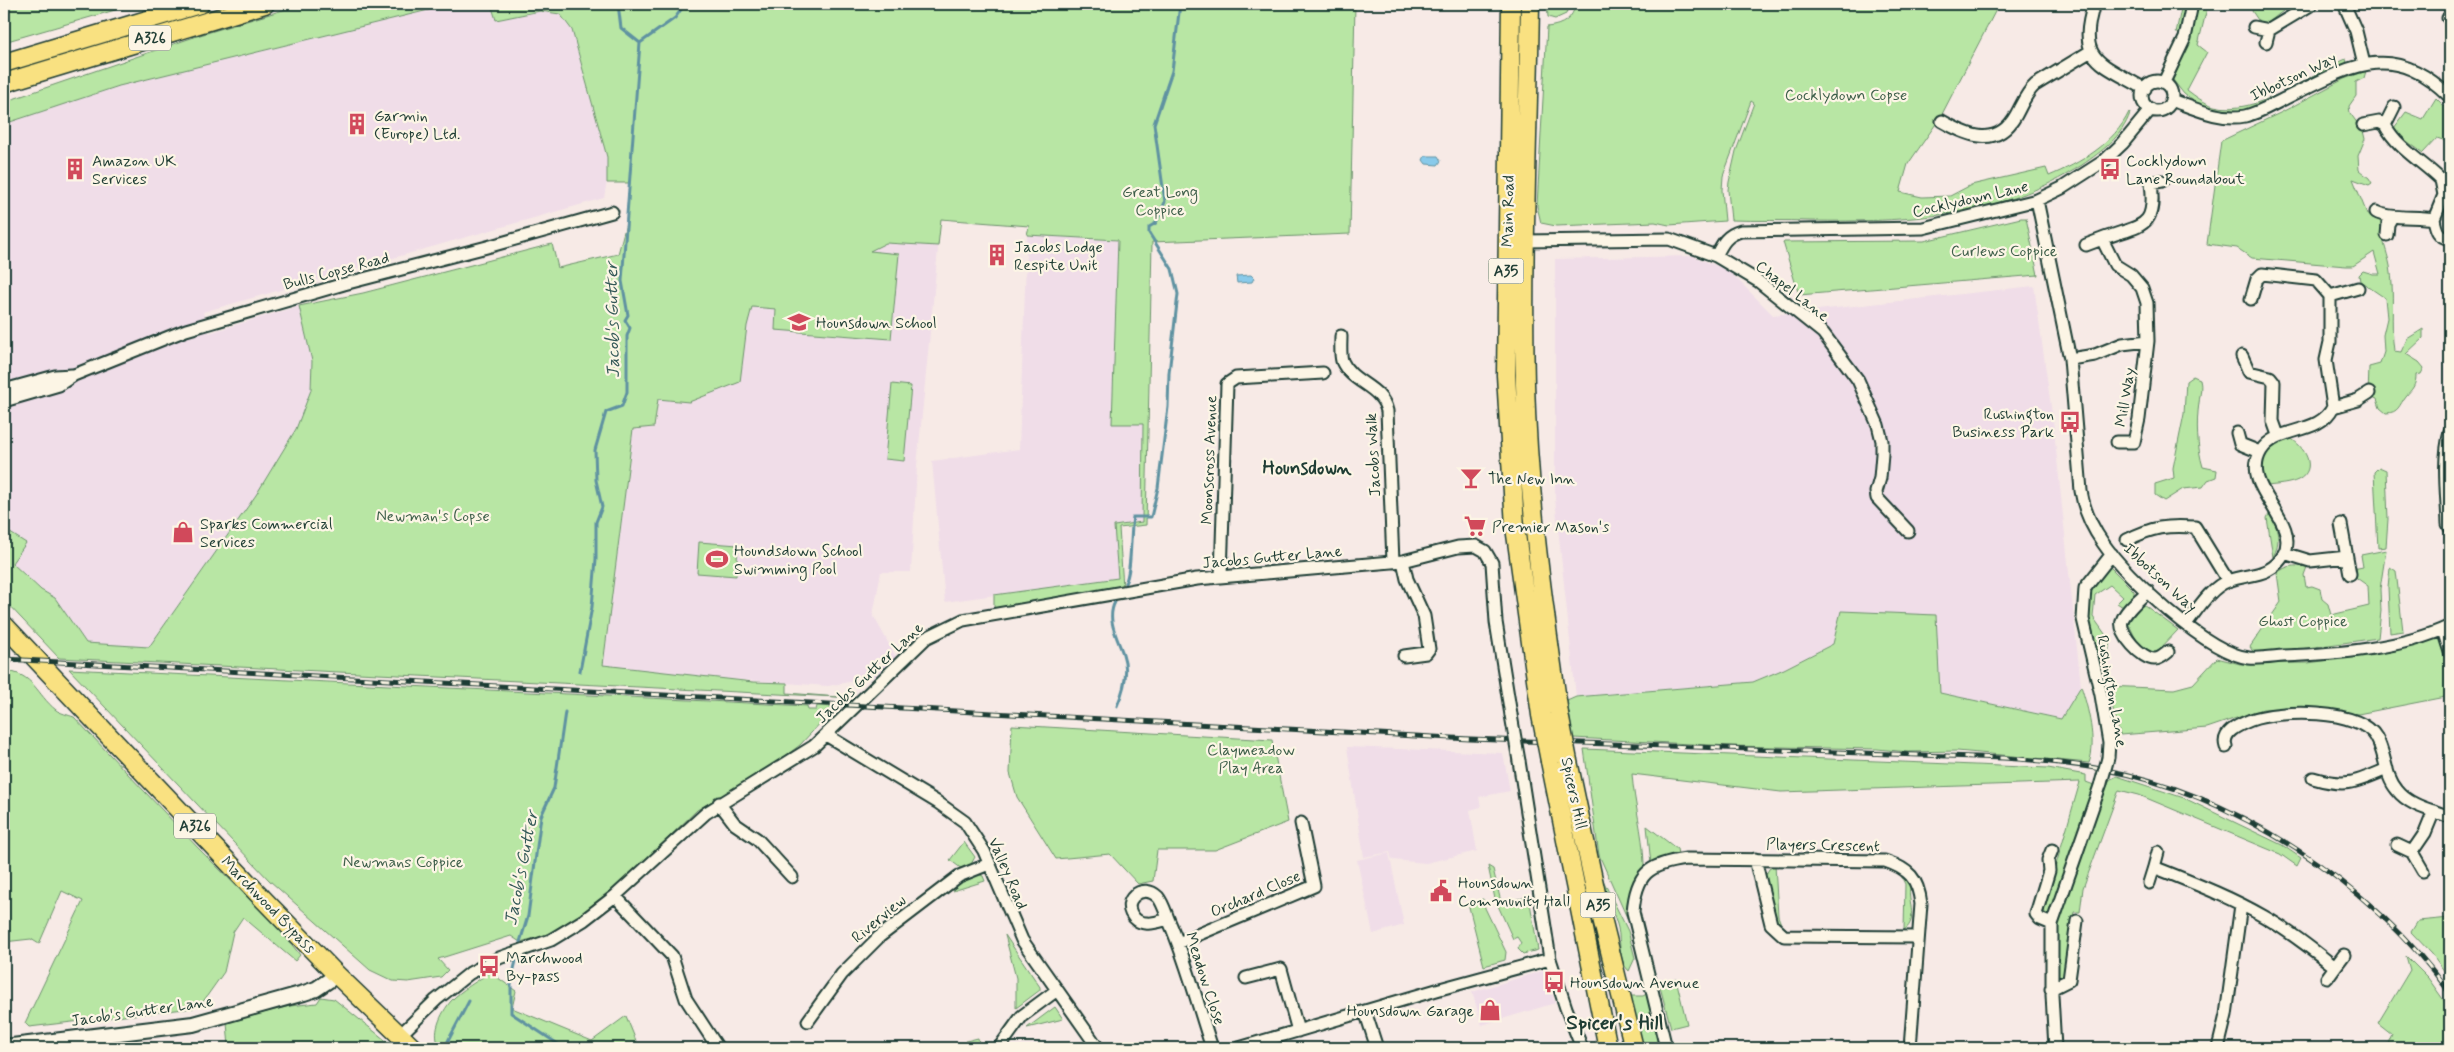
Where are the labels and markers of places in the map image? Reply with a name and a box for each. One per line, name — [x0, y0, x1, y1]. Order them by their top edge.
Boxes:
place label: Garmin (Europe) Ltd. — [374, 106, 460, 145]
building icon: Garmin (Europe) Ltd. — [344, 111, 370, 137]
place label: Amazon UK Services — [92, 151, 177, 190]
place label: Cocklydown Lane Roundabout — [2126, 151, 2245, 190]
building icon: Amazon UK Services — [62, 156, 88, 182]
bus stop icon: Cocklydown Lane Roundabout — [2097, 156, 2123, 182]
place label: Jacobs Lodge Respite Unit — [1014, 237, 1103, 276]
building icon: Jacobs Lodge Respite Unit — [984, 242, 1010, 268]
school or university icon: Hounsdown School — [786, 309, 812, 335]
place label: Hounsdown School — [816, 313, 937, 334]
place label: Rushington Business Park — [1952, 404, 2054, 443]
bus stop icon: Rushington Business Park — [2057, 409, 2083, 435]
bar icon: The New Inn — [1458, 465, 1484, 491]
place label: The New Inn — [1488, 469, 1576, 490]
supermarket icon: Premier Mason's — [1462, 513, 1488, 539]
place label: Sparks Commercial Services — [200, 514, 333, 553]
place label: Premier Mason's — [1492, 517, 1609, 538]
shop icon: Sparks Commercial Services — [170, 519, 196, 545]
place label: Houndsdown School Swimming Pool — [734, 541, 863, 581]
sports icon: Houndsdown School Swimming Pool — [704, 546, 730, 572]
place label: Hounsdown Community Hall — [1458, 873, 1570, 912]
public building icon: Hounsdown Community Hall — [1428, 878, 1454, 904]
place label: Marchwood By-pass — [506, 948, 583, 987]
bus stop icon: Marchwood By-pass — [476, 953, 502, 979]
bus stop icon: Hounsdown Avenue — [1541, 969, 1567, 995]
place label: Hounsdown Avenue — [1570, 973, 1700, 994]
shop icon: Hounsdown Garage — [1477, 997, 1503, 1023]
place label: Hounsdown Garage — [1347, 1001, 1474, 1023]

